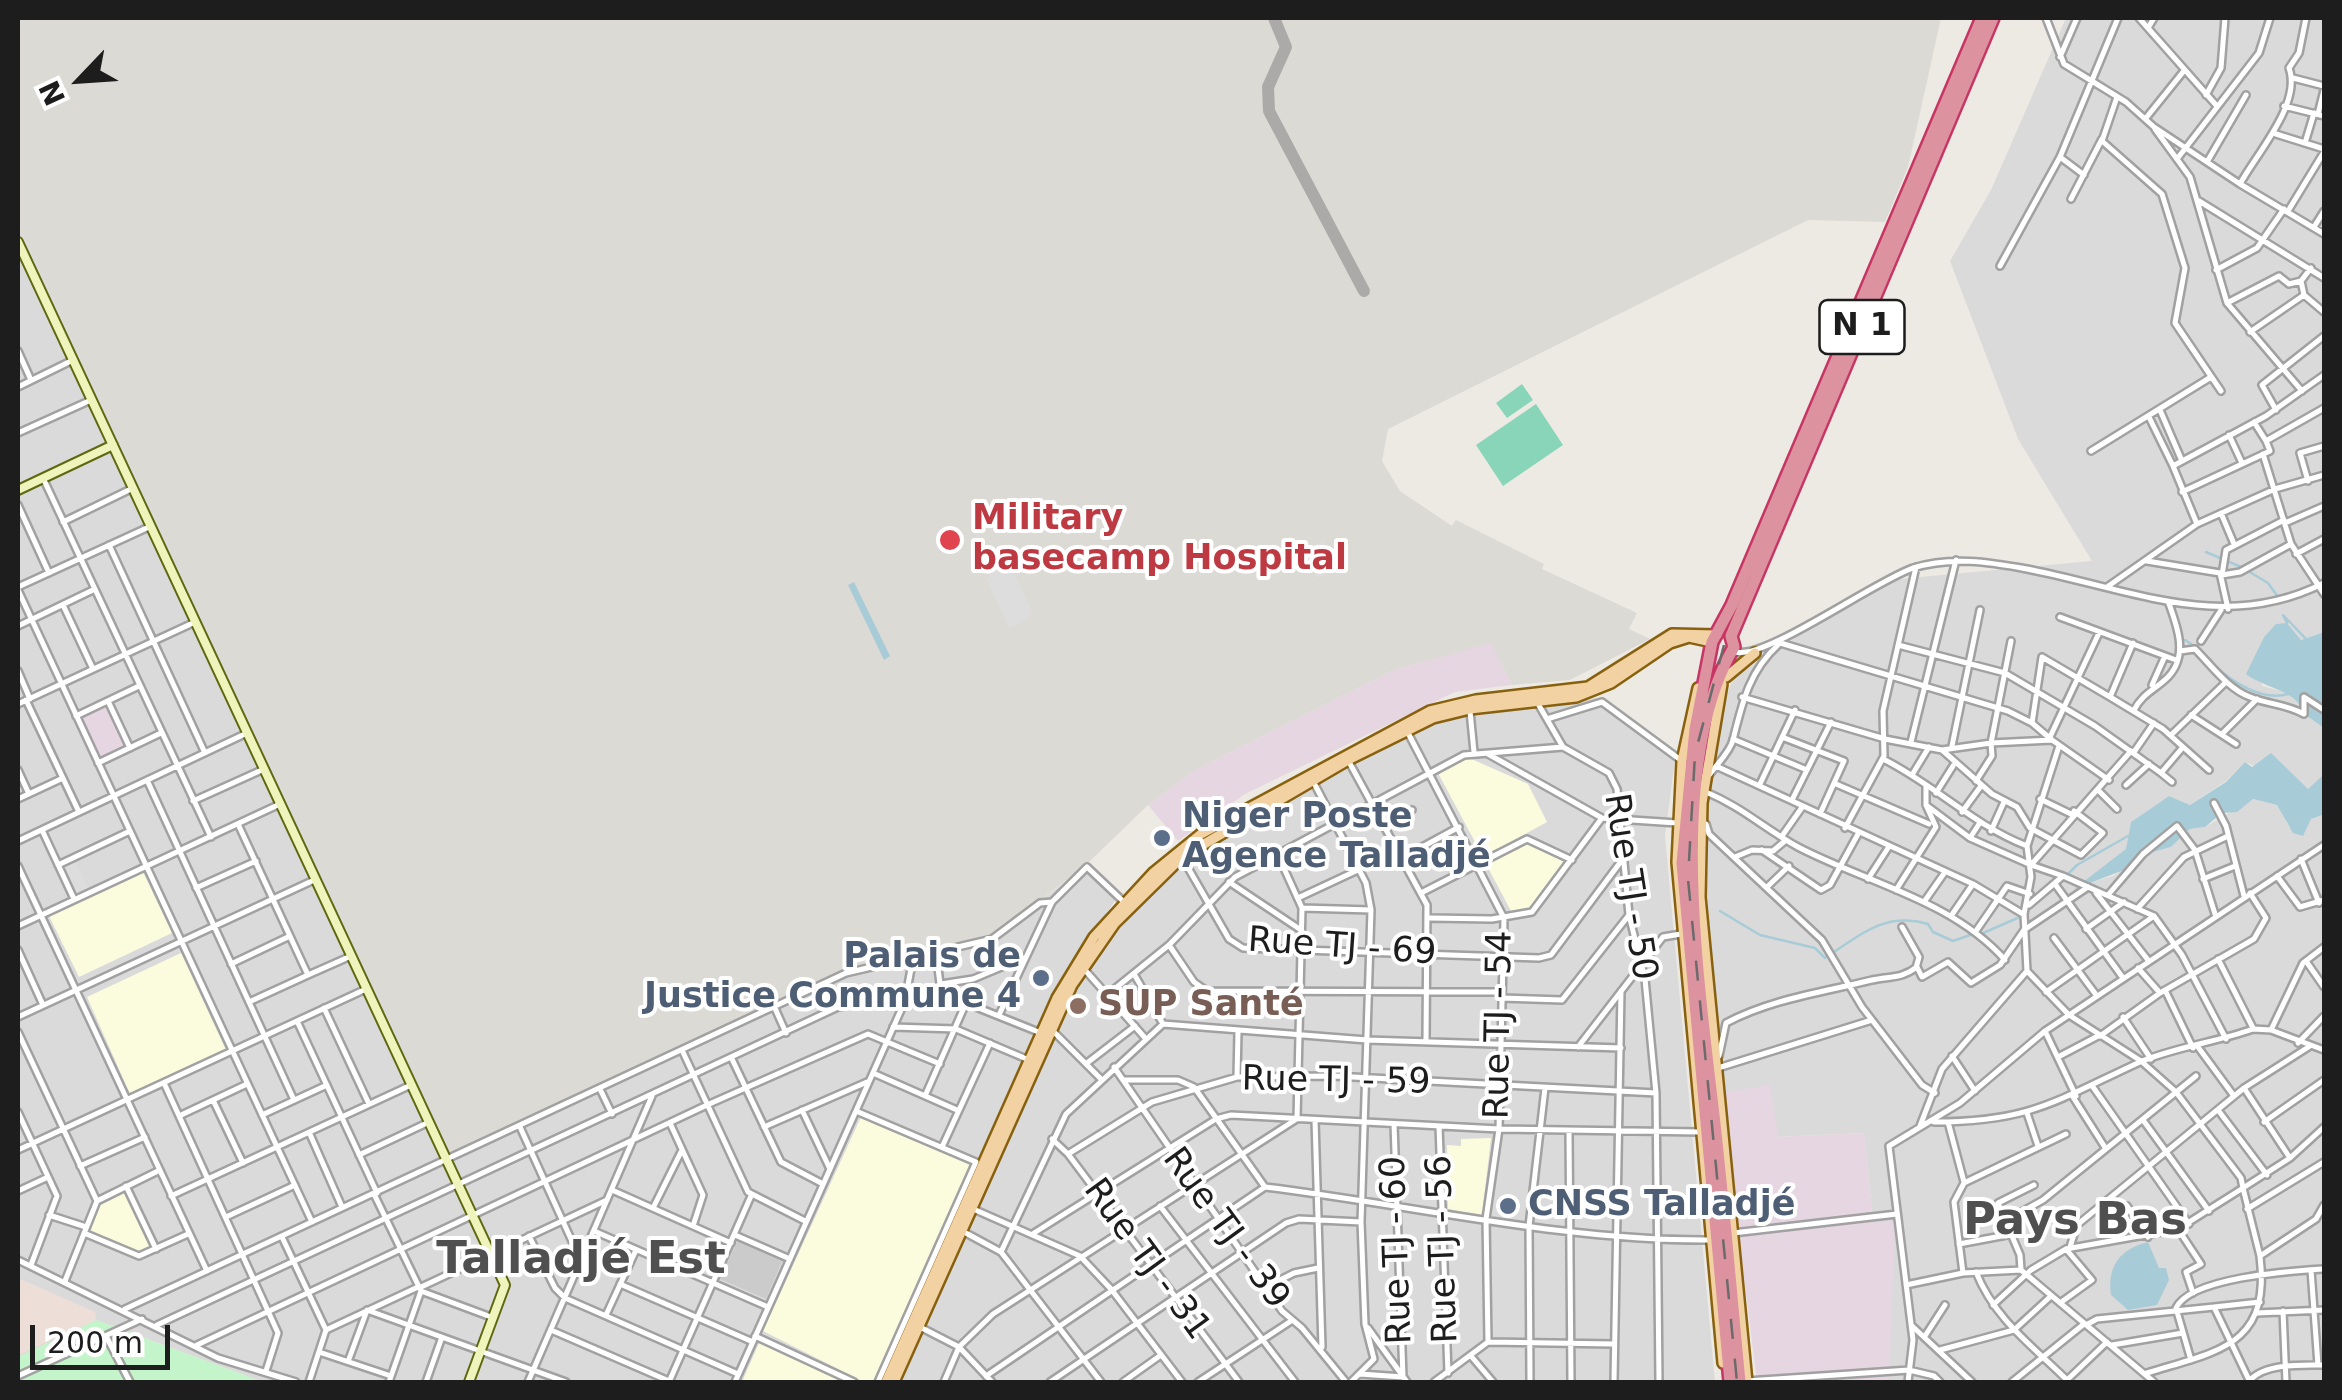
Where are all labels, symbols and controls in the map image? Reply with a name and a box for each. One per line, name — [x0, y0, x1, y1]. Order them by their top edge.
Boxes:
north arrow — [30, 30, 130, 130]
text: N — [32, 75, 72, 110]
road number: N 1 — [1820, 300, 1904, 354]
place label: Military basecamp Hospital — [972, 499, 1347, 581]
marker: Military basecamp Hospital — [937, 527, 963, 553]
street label: Rue TJ - 50 — [1593, 791, 1665, 983]
place label: Niger Poste Agence Talladjé — [1182, 797, 1491, 879]
marker: Niger Poste Agence Talladjé — [1151, 827, 1173, 849]
street label: Rue TJ - 69 — [1246, 920, 1438, 976]
street label: Rue TJ - 54 — [1477, 930, 1523, 1120]
place label: Palais de Justice Commune 4 — [644, 937, 1021, 1019]
marker: Palais de Justice Commune 4 — [1030, 967, 1052, 989]
place label: SUP Santé — [1098, 985, 1304, 1027]
marker: SUP Santé — [1067, 995, 1089, 1017]
street label: Rue TJ - 59 — [1241, 1059, 1431, 1105]
street label: Rue TJ - 39 — [1153, 1140, 1297, 1318]
street label: Rue TJ - 56 — [1420, 1154, 1468, 1344]
street label: Rue TJ - 60 — [1374, 1155, 1422, 1345]
street label: Rue TJ - 31 — [1074, 1171, 1218, 1349]
place label: CNSS Talladjé — [1528, 1185, 1795, 1227]
marker: CNSS Talladjé — [1497, 1195, 1519, 1217]
district label: Pays Bas — [1963, 1195, 2187, 1249]
district label: Talladjé Est — [436, 1234, 726, 1288]
scale bar — [35, 1305, 175, 1367]
text: 200 m — [47, 1325, 143, 1360]

